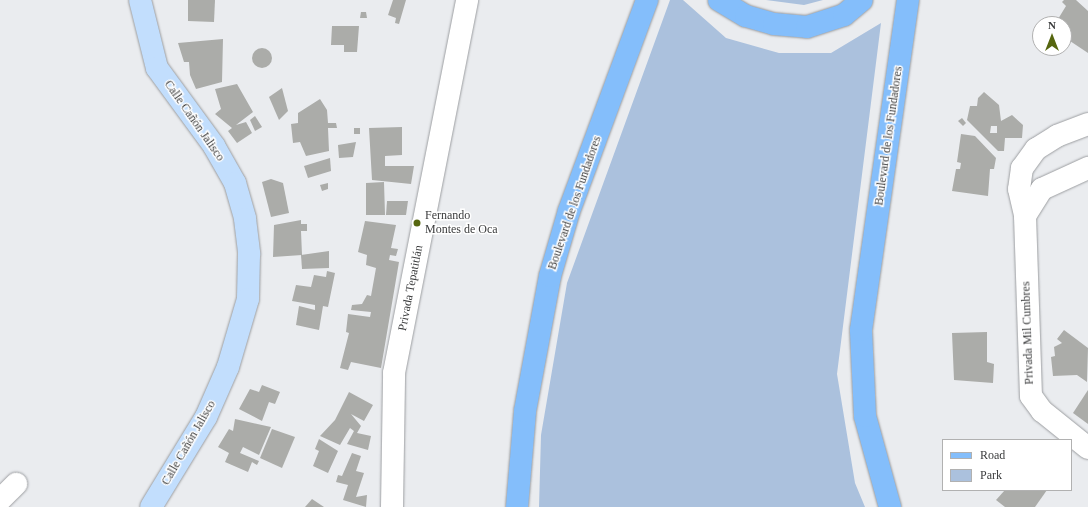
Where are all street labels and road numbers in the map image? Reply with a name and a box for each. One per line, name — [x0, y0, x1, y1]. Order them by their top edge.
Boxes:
street label: Boulevard de los Fundadores — [872, 66, 906, 206]
street label: Calle Cañón Jalisco — [161, 78, 227, 164]
street label: Boulevard de los Fundadores — [545, 134, 605, 272]
street label: Privada Tepatitlán — [396, 244, 426, 332]
street label: Privada Mil Cumbres — [1019, 281, 1037, 385]
street label: Calle Cañón Jalisco — [159, 398, 219, 488]

